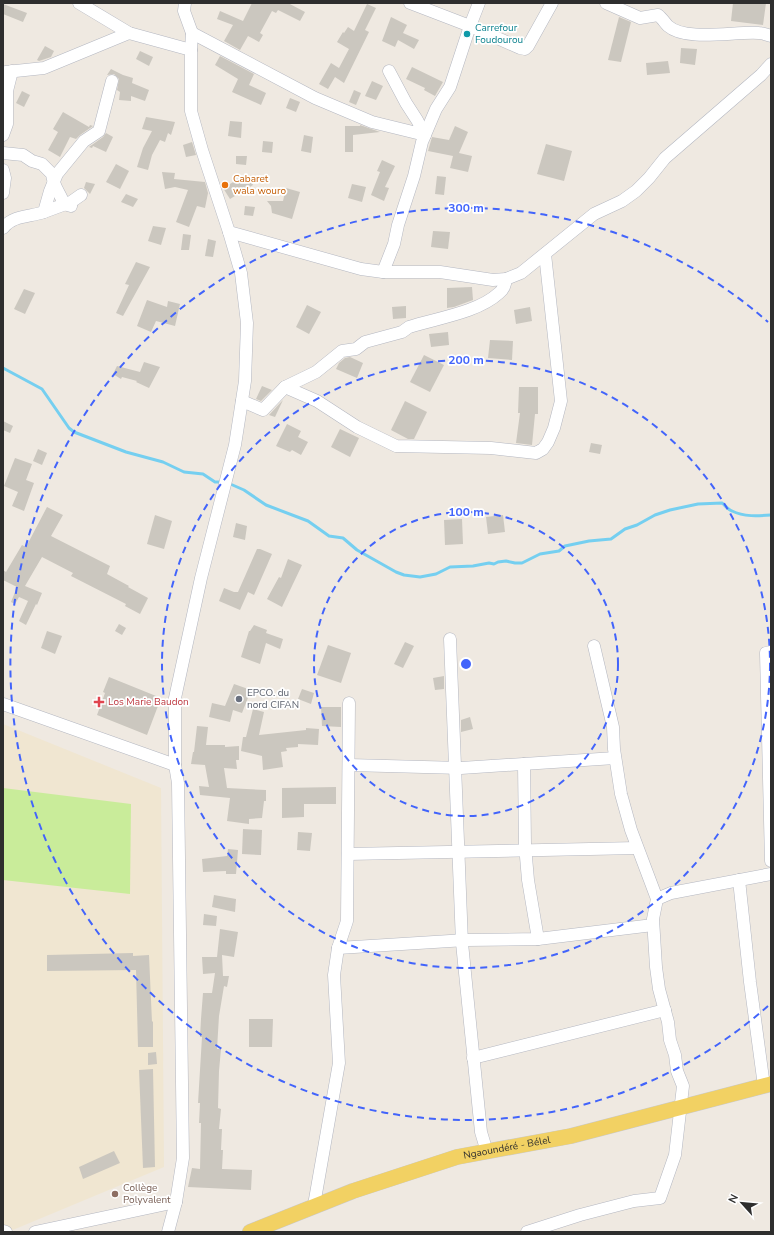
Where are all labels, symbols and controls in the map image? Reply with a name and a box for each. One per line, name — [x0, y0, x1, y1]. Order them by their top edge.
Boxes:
place label: Carrefour Foudourou — [475, 21, 523, 47]
marker: Carrefour Foudourou — [462, 29, 472, 39]
place label: Cabaret wala wouro — [233, 172, 286, 198]
marker: Cabaret wala wouro — [220, 180, 230, 190]
text: 300 m — [448, 200, 484, 216]
text: 200 m — [448, 352, 484, 368]
text: 100 m — [448, 504, 484, 520]
centre of rings — [459, 657, 473, 671]
place label: EPCO. du nord CIFAN — [247, 686, 299, 712]
marker: EPCO. du nord CIFAN — [234, 694, 244, 704]
place label: Los Marie Baudon — [108, 695, 189, 709]
marker: Los Marie Baudon — [93, 696, 105, 708]
street label: Ngaoundéré - Bélel — [462, 1133, 552, 1163]
place label: Collège Polyvalent — [123, 1181, 171, 1207]
north arrow — [722, 1183, 762, 1223]
marker: Collège Polyvalent — [110, 1189, 120, 1199]
text: N — [725, 1192, 742, 1206]

